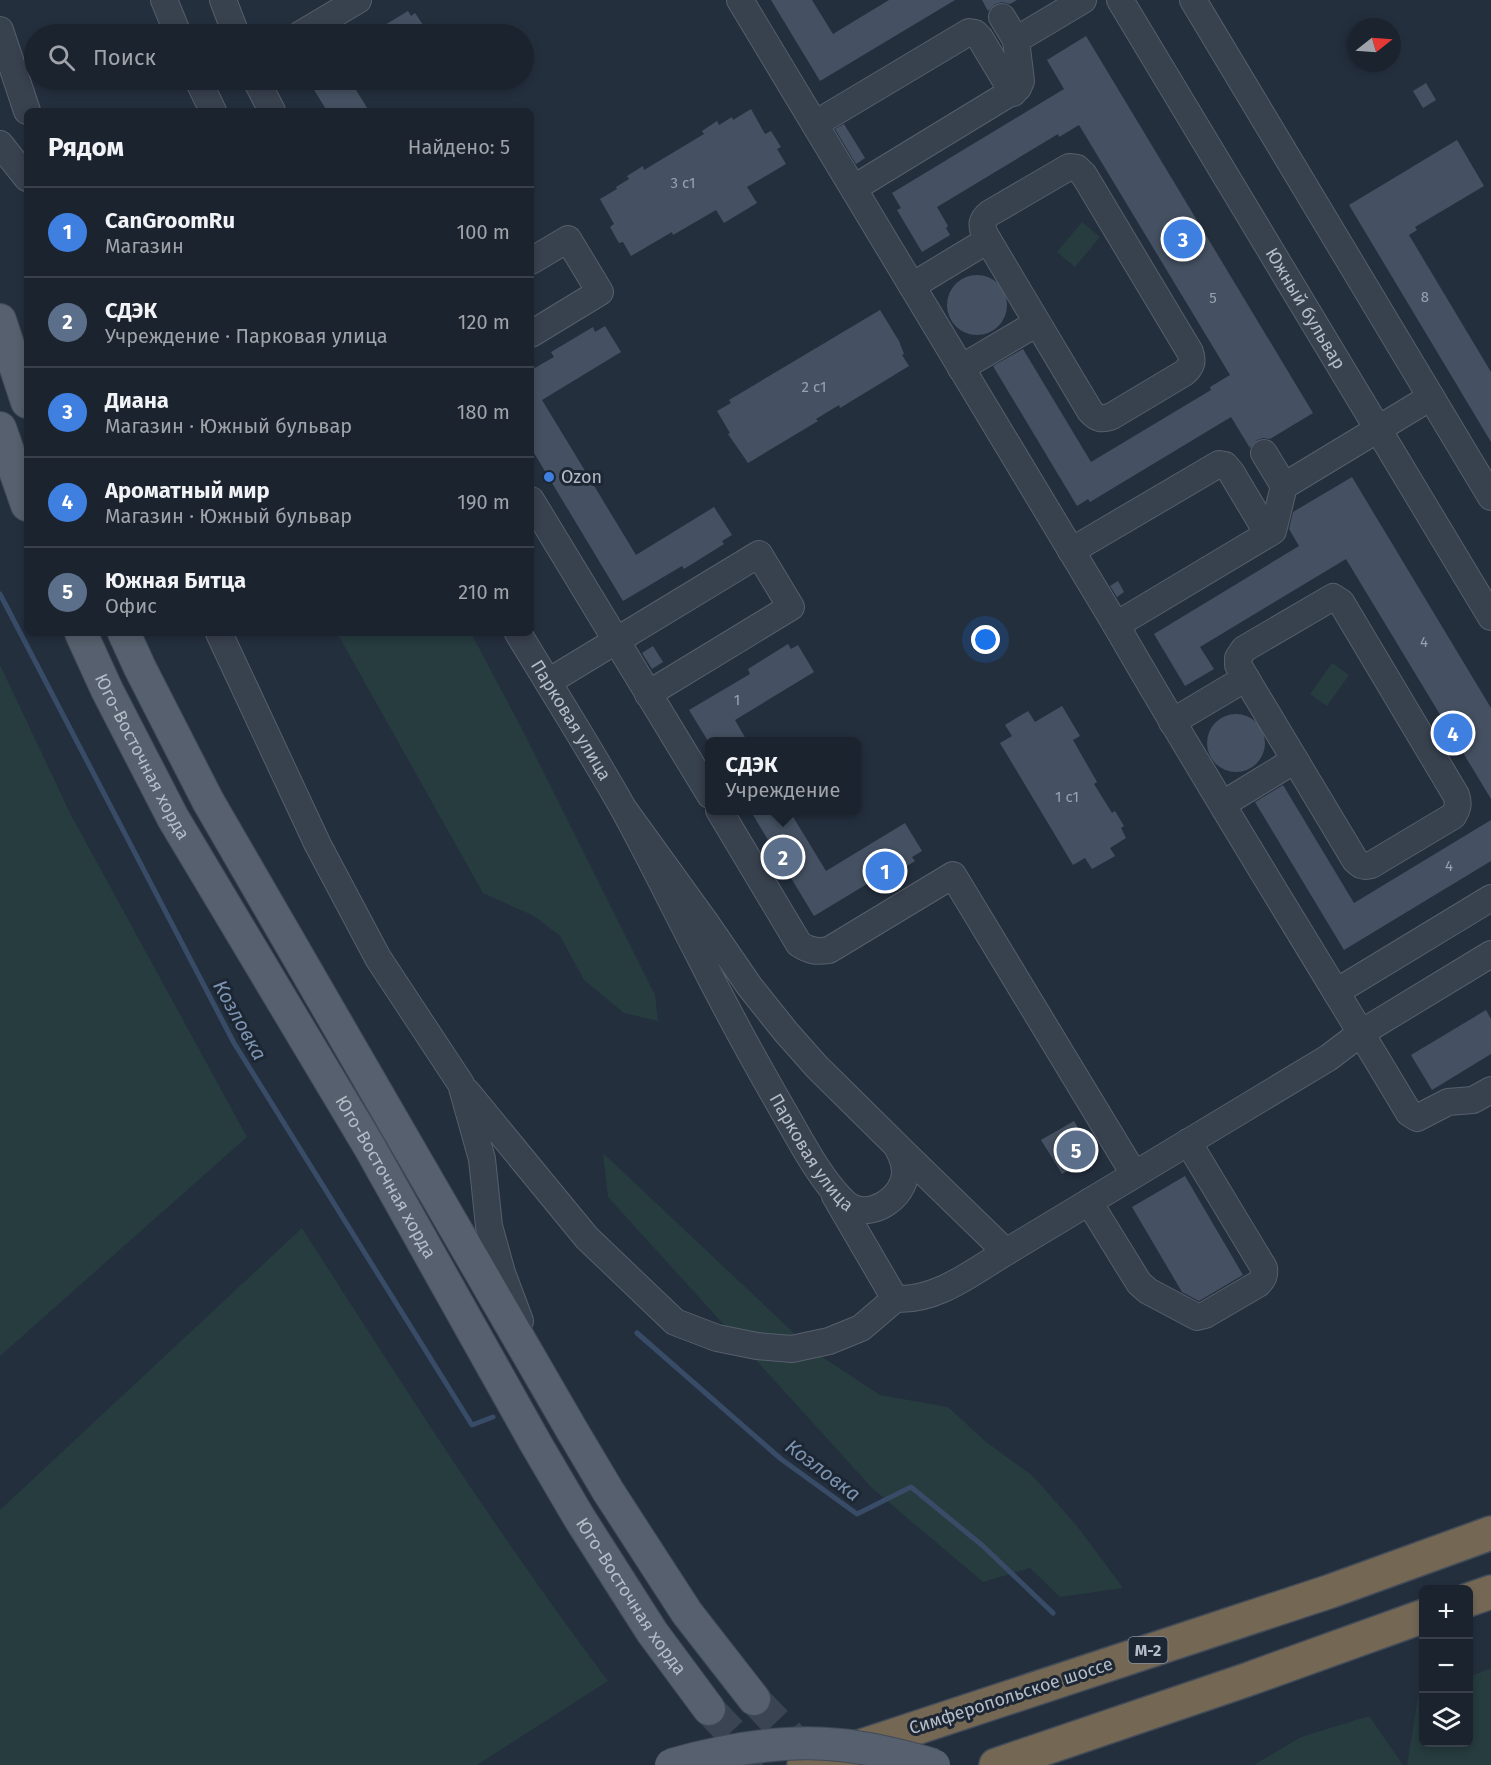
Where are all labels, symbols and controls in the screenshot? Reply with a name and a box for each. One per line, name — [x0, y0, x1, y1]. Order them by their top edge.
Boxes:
north arrow — [1347, 18, 1401, 72]
search box — [24, 24, 534, 90]
icon: search — [45, 41, 78, 74]
text: Поиск — [93, 44, 156, 71]
text: Рядом — [48, 132, 124, 163]
text: Найдено: 5 — [408, 135, 510, 159]
house number: 3 с1 — [671, 174, 695, 192]
text: CanGroomRu — [105, 207, 235, 234]
pin: 3 — [1164, 216, 1202, 262]
text: 1 — [63, 220, 72, 244]
text: 100 m — [457, 220, 510, 244]
text: Магазин — [105, 234, 184, 258]
street label: Южный бульвар — [1261, 244, 1350, 373]
house number: 8 — [1421, 288, 1429, 306]
house number: 5 — [1209, 289, 1217, 307]
text: СДЭК — [105, 297, 157, 324]
text: 2 — [62, 310, 73, 334]
text: 120 m — [458, 310, 510, 334]
text: Учреждение · Парковая улица — [105, 324, 388, 348]
house number: 2 с1 — [802, 378, 826, 396]
text: Диана — [105, 387, 169, 414]
text: 3 — [62, 400, 73, 424]
text: 180 m — [457, 400, 510, 424]
text: Магазин · Южный бульвар — [105, 414, 352, 438]
place label: Ozon — [561, 466, 602, 488]
marker: Ozon — [542, 470, 556, 484]
text: Ароматный мир — [105, 477, 270, 504]
text: 4 — [62, 490, 73, 514]
text: 190 m — [457, 490, 510, 514]
text: Магазин · Южный бульвар — [105, 504, 352, 528]
text: Южная Битца — [105, 567, 246, 594]
text: 5 — [62, 580, 73, 604]
text: 210 m — [458, 580, 510, 604]
text: Офис — [105, 594, 157, 618]
your location — [971, 625, 1000, 654]
house number: 4 — [1420, 633, 1428, 651]
street label: Парковая улица — [526, 656, 616, 784]
street label: Юго-Восточная хорда — [90, 670, 194, 844]
house number: 1 — [734, 691, 740, 709]
pin: 4 — [1434, 710, 1472, 756]
popup — [705, 737, 861, 815]
text: СДЭК — [726, 751, 778, 778]
text: Учреждение — [726, 778, 841, 802]
house number: 1 с1 — [1055, 788, 1079, 806]
pin: 2 — [764, 834, 802, 880]
pin: 1 — [866, 848, 904, 894]
house number: 4 — [1445, 857, 1453, 875]
water label: Козловка — [208, 976, 272, 1064]
street label: Парковая улица — [765, 1090, 858, 1216]
street label: Юго-Восточная хорда — [330, 1092, 441, 1262]
pin: 5 — [1056, 1128, 1096, 1172]
water label: Козловка — [781, 1434, 865, 1506]
street label: Юго-Восточная хорда — [571, 1514, 691, 1679]
map controls — [1419, 1585, 1473, 1747]
button: + — [1419, 1585, 1473, 1639]
road number: М-2 — [1128, 1637, 1168, 1663]
button: − — [1419, 1639, 1473, 1693]
street label: Симферопольское шоссе — [906, 1653, 1116, 1739]
button: layers — [1419, 1693, 1473, 1747]

